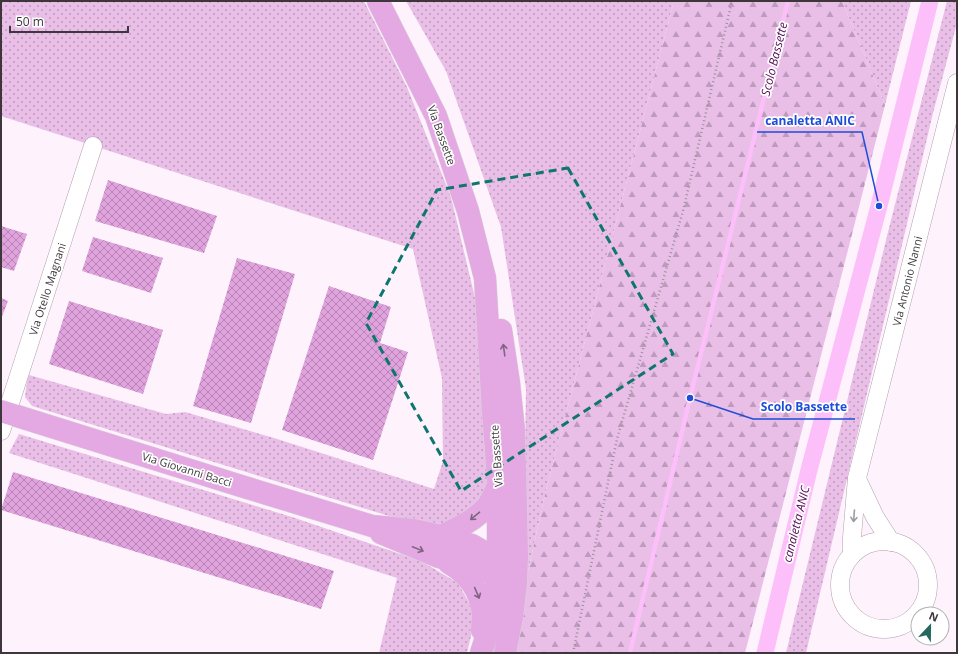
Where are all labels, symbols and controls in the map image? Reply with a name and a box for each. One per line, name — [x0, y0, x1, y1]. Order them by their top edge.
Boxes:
scale bar — [10, 8, 128, 34]
text: 50 m — [16, 13, 44, 30]
water label: Scolo Bassette — [757, 20, 791, 98]
street label: Via Bassette — [424, 103, 460, 167]
callout: canaletta ANIC — [757, 108, 862, 132]
text: canaletta ANIC — [765, 112, 855, 129]
street label: Via Antonio Nanni — [889, 234, 925, 328]
street label: Via Otello Magnani — [25, 241, 69, 337]
one-way arrow — [500, 344, 508, 357]
callout: Scolo Bassette — [753, 395, 855, 419]
text: Scolo Bassette — [761, 398, 847, 415]
street label: Via Bassette — [486, 424, 506, 488]
street label: Via Giovanni Bacci — [140, 448, 234, 490]
water label: canaletta ANIC — [778, 483, 814, 564]
one-way arrow — [850, 510, 857, 523]
one-way arrow — [470, 512, 481, 521]
one-way arrow — [411, 545, 423, 553]
one-way arrow — [473, 586, 481, 598]
north arrow — [910, 606, 950, 646]
text: N — [927, 608, 941, 625]

